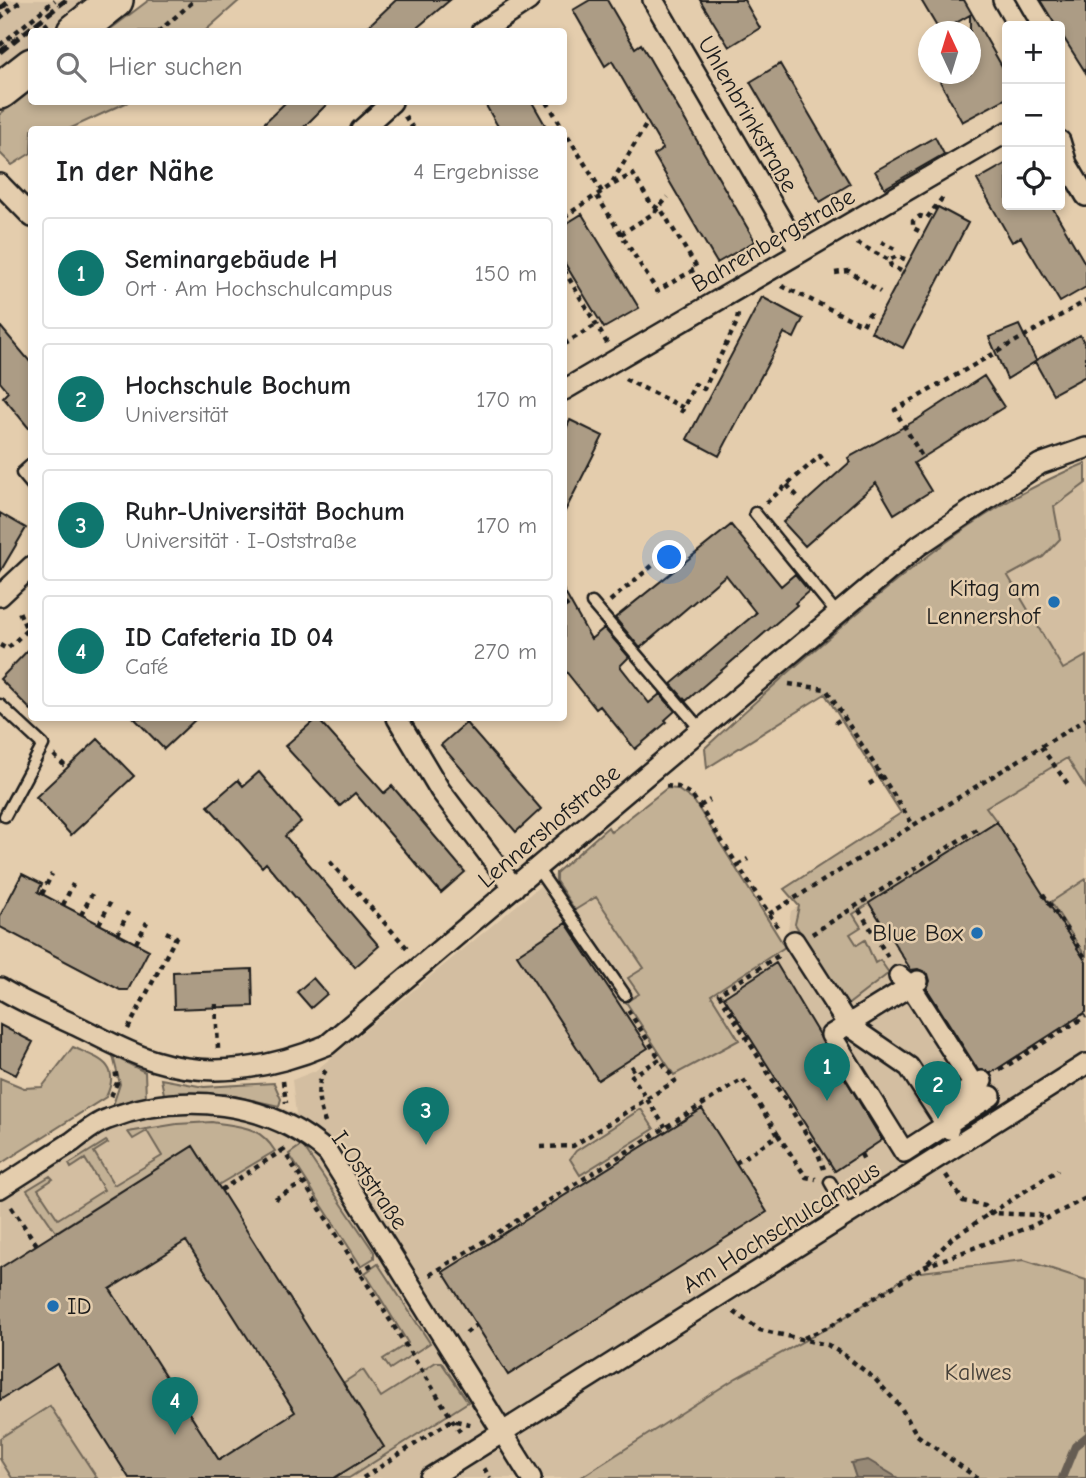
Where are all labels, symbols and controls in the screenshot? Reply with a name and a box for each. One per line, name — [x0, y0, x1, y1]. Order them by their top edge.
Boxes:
north arrow — [918, 21, 981, 84]
map controls — [1002, 21, 1065, 210]
button: + — [1002, 21, 1065, 84]
search box — [28, 28, 567, 105]
street label: Uhlenbrinkstraße — [692, 31, 804, 197]
icon: search — [52, 48, 90, 86]
text: Hier suchen — [108, 52, 243, 82]
button: − — [1002, 84, 1065, 147]
button: locate — [1002, 147, 1065, 210]
text: In der Nähe — [56, 154, 214, 189]
text: 4 Ergebnisse — [413, 158, 539, 185]
street label: Bahrenbergstraße — [686, 182, 860, 298]
text: Seminargebäude H — [125, 245, 338, 275]
text: 1 — [76, 260, 86, 287]
text: 150 m — [475, 260, 537, 287]
text: Ort · Am Hochschulcampus — [125, 275, 392, 302]
text: Hochschule Bochum — [125, 371, 351, 401]
text: 2 — [75, 386, 87, 413]
text: 170 m — [476, 386, 537, 413]
text: Universität — [125, 401, 228, 428]
text: Ruhr-Universität Bochum — [125, 497, 405, 527]
text: 3 — [75, 512, 87, 539]
text: 170 m — [476, 512, 537, 539]
text: Universität · I-Oststraße — [125, 527, 357, 554]
your location — [652, 540, 686, 574]
place label: Kitag am Lennershof — [926, 574, 1041, 630]
marker: Kitag am Lennershof — [1046, 594, 1062, 610]
text: ID Cafeteria ID 04 — [125, 623, 333, 653]
text: 4 — [76, 638, 86, 665]
text: 270 m — [473, 638, 537, 665]
text: Café — [125, 653, 168, 680]
street label: Lennershofstraße — [472, 758, 626, 894]
place label: Blue Box — [872, 919, 964, 947]
marker: Blue Box — [969, 925, 985, 941]
pin: 1 — [804, 1043, 850, 1101]
pin: 2 — [915, 1061, 961, 1119]
pin: 3 — [403, 1087, 449, 1145]
street label: I-Oststraße — [326, 1125, 414, 1235]
street label: Am Hochschulcampus — [677, 1155, 885, 1299]
place label: ID — [67, 1292, 92, 1320]
marker: ID — [45, 1298, 61, 1314]
park label: Kalwes — [944, 1358, 1012, 1386]
pin: 4 — [152, 1377, 198, 1435]

